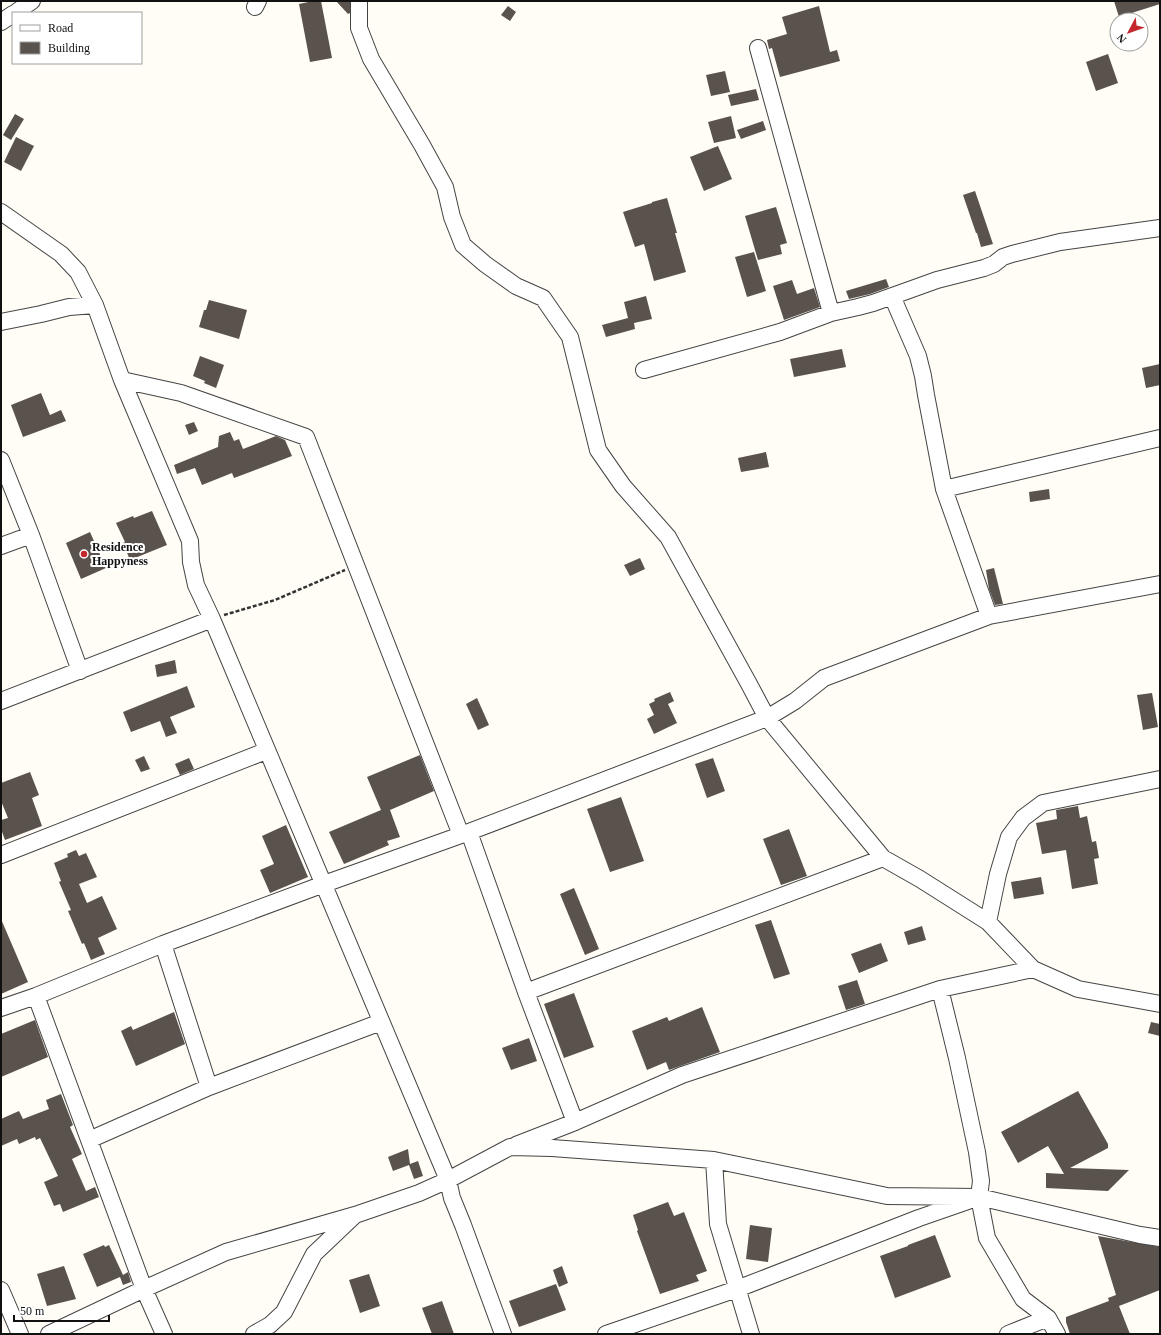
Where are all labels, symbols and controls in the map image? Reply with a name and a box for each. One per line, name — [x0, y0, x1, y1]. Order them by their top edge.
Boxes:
legend — [12, 12, 142, 64]
north arrow — [1109, 12, 1149, 52]
text: Road — [48, 21, 73, 35]
text: N — [1114, 32, 1129, 45]
text: Building — [48, 41, 90, 55]
place label: Residence Happyness — [92, 540, 148, 568]
marker: Residence Happyness — [79, 549, 89, 559]
scale bar — [14, 1297, 109, 1323]
text: 50 m — [20, 1304, 45, 1318]

